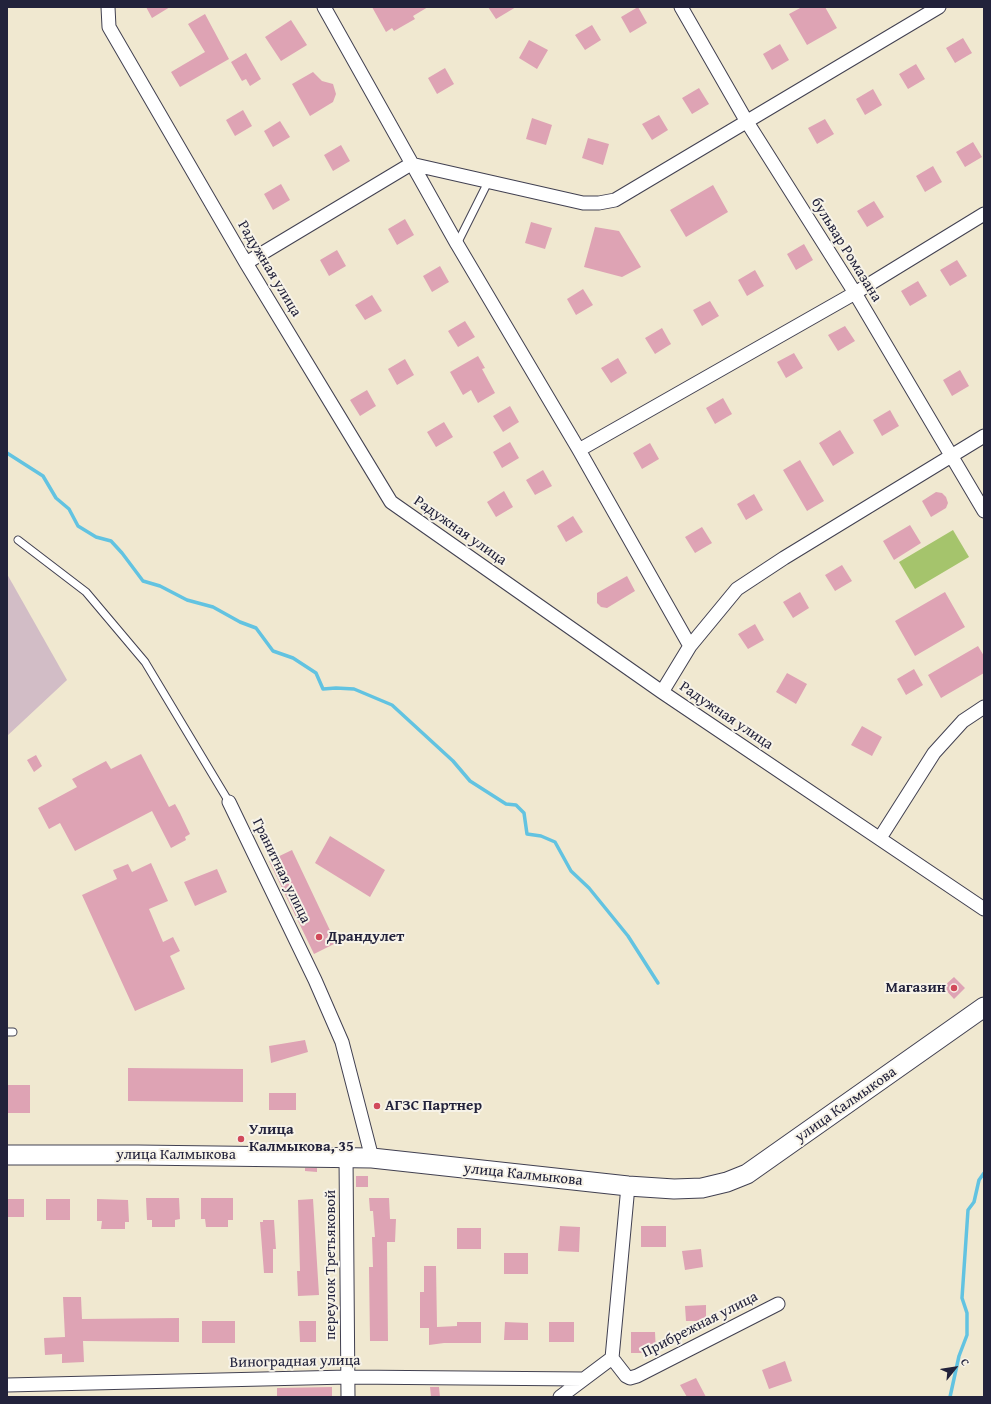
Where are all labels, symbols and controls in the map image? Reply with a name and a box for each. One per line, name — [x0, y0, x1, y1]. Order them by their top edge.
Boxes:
street label: бульвар Ромазана — [807, 195, 885, 305]
street label: Радужная улица — [233, 218, 305, 320]
street label: Радужная улица — [410, 492, 510, 570]
street label: Радужная улица — [676, 678, 776, 754]
street label: Гранитная улица — [248, 816, 314, 926]
place label: Драндулет — [327, 928, 404, 946]
marker: Драндулет — [314, 932, 324, 942]
place label: Магазин — [886, 979, 946, 997]
marker: Магазин — [949, 983, 959, 993]
street label: улица Калмыкова — [792, 1063, 900, 1147]
place label: АГЗС Партнер — [385, 1097, 482, 1115]
marker: АГЗС Партнер — [372, 1101, 382, 1111]
place label: Улица Калмыкова, 35 — [249, 1121, 354, 1156]
marker: Улица Калмыкова, 35 — [236, 1134, 246, 1144]
street label: улица Калмыкова — [116, 1146, 236, 1164]
street label: улица Калмыкова — [463, 1160, 583, 1190]
street label: переулок Третьяковой — [322, 1190, 340, 1340]
street label: Прибрежная улица — [639, 1288, 761, 1362]
north arrow — [935, 1348, 975, 1388]
street label: Виноградная улица — [229, 1352, 361, 1372]
text: С — [957, 1355, 974, 1369]

